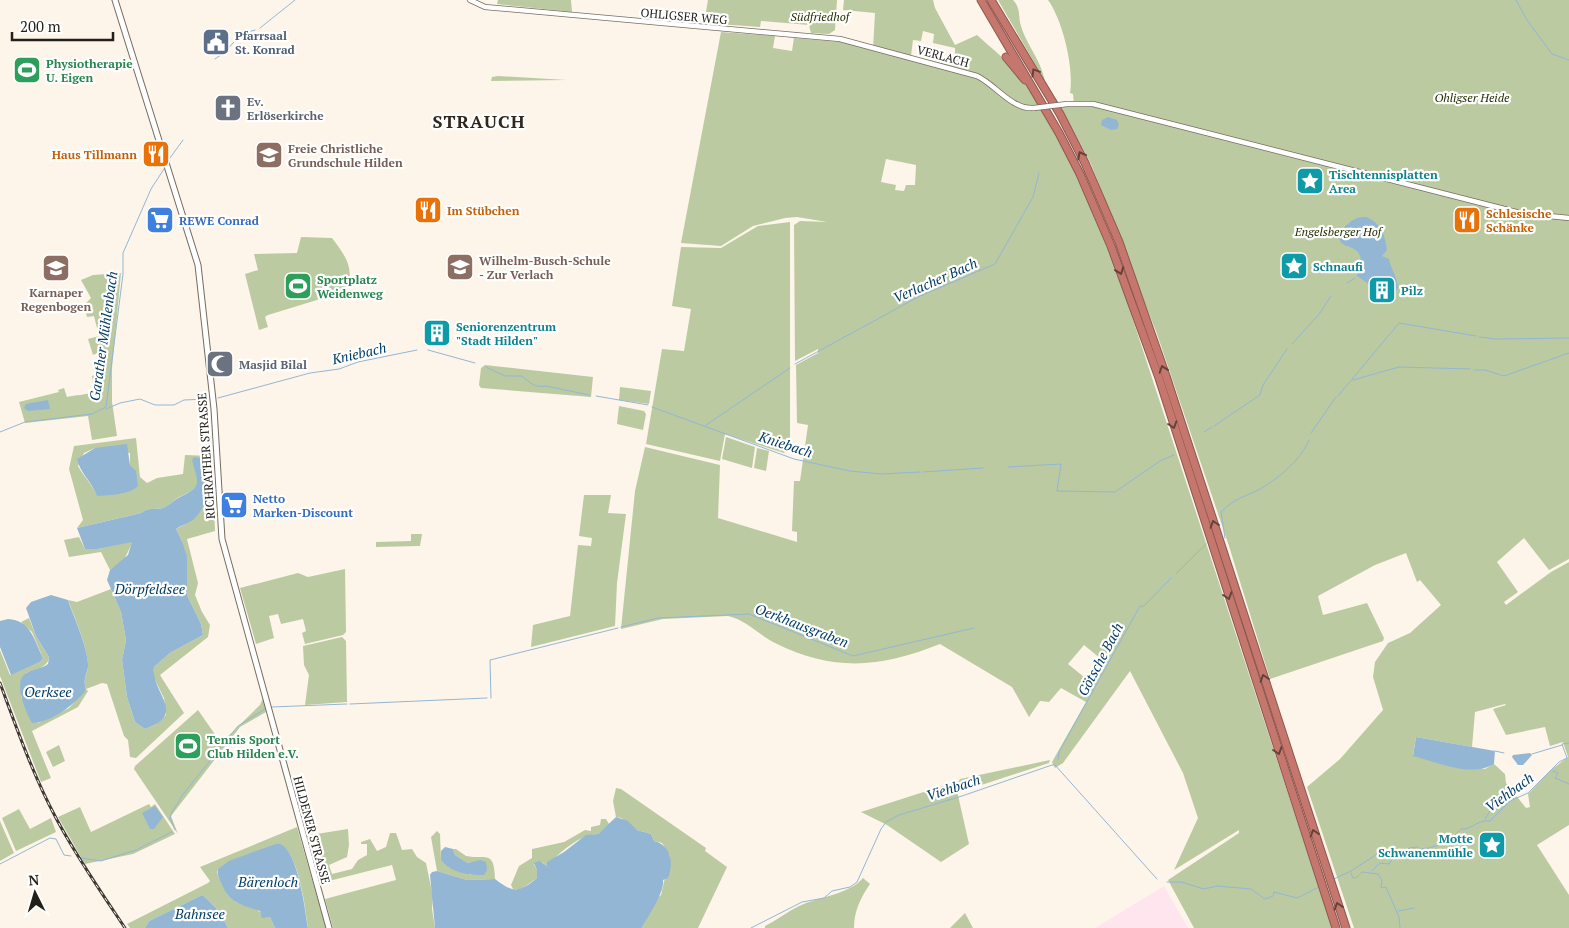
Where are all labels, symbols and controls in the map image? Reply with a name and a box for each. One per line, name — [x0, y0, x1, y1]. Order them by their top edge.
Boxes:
street label: OHLIGSER WEG — [640, 5, 729, 27]
park label: Südfriedhof — [791, 9, 852, 24]
scale bar — [12, 10, 114, 42]
text: 200 m — [20, 16, 61, 36]
public building icon: Pfarrsaal St. Konrad — [201, 27, 231, 57]
place label: Pfarrsaal St. Konrad — [235, 28, 296, 57]
street label: VERLACH — [915, 42, 971, 70]
sports icon: Physiotherapie U. Eigen — [12, 55, 42, 85]
place label: Physiotherapie U. Eigen — [46, 56, 133, 85]
one-way arrow — [1031, 69, 1041, 78]
park label: Ohligser Heide — [1434, 90, 1510, 105]
church icon: Ev. Erlöserkirche — [213, 93, 243, 123]
place label: Ev. Erlöserkirche — [247, 94, 324, 123]
district label: STRAUCH — [432, 109, 526, 133]
restaurant icon: Haus Tillmann — [141, 139, 171, 169]
school or university icon: Freie Christliche Grundschule Hilden — [254, 140, 284, 170]
place label: Freie Christliche Grundschule Hilden — [288, 141, 403, 170]
place label: Haus Tillmann — [52, 147, 137, 162]
one-way arrow — [1078, 152, 1088, 161]
place icon: Tischtennisplatten Area — [1295, 166, 1325, 196]
place label: Tischtennisplatten Area — [1329, 167, 1438, 196]
restaurant icon: Im Stübchen — [413, 195, 443, 225]
place label: Im Stübchen — [447, 203, 520, 218]
supermarket icon: REWE Conrad — [145, 205, 175, 235]
restaurant icon: Schlesische Schänke — [1452, 205, 1482, 235]
place label: Schlesische Schänke — [1486, 206, 1552, 235]
place label: REWE Conrad — [179, 213, 260, 228]
park label: Engelsberger Hof — [1294, 224, 1384, 239]
place icon: Schnaufi — [1279, 251, 1309, 281]
school or university icon: Wilhelm-Busch-Schule - Zur Verlach — [445, 252, 475, 282]
school or university icon: Karnaper Regenbogen — [41, 253, 71, 283]
place label: Wilhelm-Busch-Schule - Zur Verlach — [479, 253, 611, 282]
water label: Verlacher Bach — [890, 253, 980, 307]
place label: Schnaufi — [1313, 259, 1363, 274]
one-way arrow — [1114, 266, 1124, 275]
water label: Garather Mühlenbach — [84, 270, 122, 402]
sports icon: Sportplatz Weidenweg — [283, 271, 313, 301]
place label: Sportplatz Weidenweg — [317, 272, 383, 301]
building icon: Pilz — [1367, 275, 1397, 305]
place label: Pilz — [1401, 283, 1423, 298]
place label: Karnaper Regenbogen — [21, 285, 92, 314]
building icon: Seniorenzentrum "Stadt Hilden" — [422, 318, 452, 348]
place label: Seniorenzentrum "Stadt Hilden" — [456, 319, 556, 348]
water label: Kniebach — [329, 338, 388, 369]
mosque icon: Masjid Bilal — [205, 349, 235, 379]
place label: Masjid Bilal — [239, 357, 307, 372]
one-way arrow — [1159, 365, 1169, 374]
street label: RICHRATHER STRASSE — [194, 392, 218, 520]
one-way arrow — [1168, 420, 1178, 428]
water label: Kniebach — [756, 426, 815, 462]
supermarket icon: Netto Marken-Discount — [219, 490, 249, 520]
place label: Netto Marken-Discount — [253, 491, 353, 520]
one-way arrow — [1209, 520, 1219, 528]
water label: Dörpfeldsee — [114, 579, 186, 598]
one-way arrow — [1222, 591, 1232, 600]
water label: Oerkhausgraben — [753, 598, 851, 652]
water label: Götsche Bach — [1073, 619, 1127, 699]
one-way arrow — [1259, 674, 1269, 683]
water label: Oerksee — [24, 682, 72, 701]
sports icon: Tennis Sport Club Hilden e.V. — [173, 731, 203, 761]
place label: Tennis Sport Club Hilden e.V. — [207, 732, 299, 761]
one-way arrow — [1273, 746, 1283, 754]
water label: Viehbach — [1481, 768, 1537, 816]
water label: Viehbach — [924, 769, 982, 805]
street label: HILDENER STRASSE — [290, 774, 334, 886]
one-way arrow — [1310, 829, 1320, 837]
place icon: Motte Schwanenmühle — [1477, 830, 1507, 860]
place label: Motte Schwanenmühle — [1378, 831, 1474, 860]
north arrow — [10, 868, 60, 918]
text: N — [28, 870, 40, 889]
water label: Bärenloch — [237, 872, 298, 891]
one-way arrow — [1334, 903, 1344, 911]
water label: Bahnsee — [174, 904, 226, 923]

